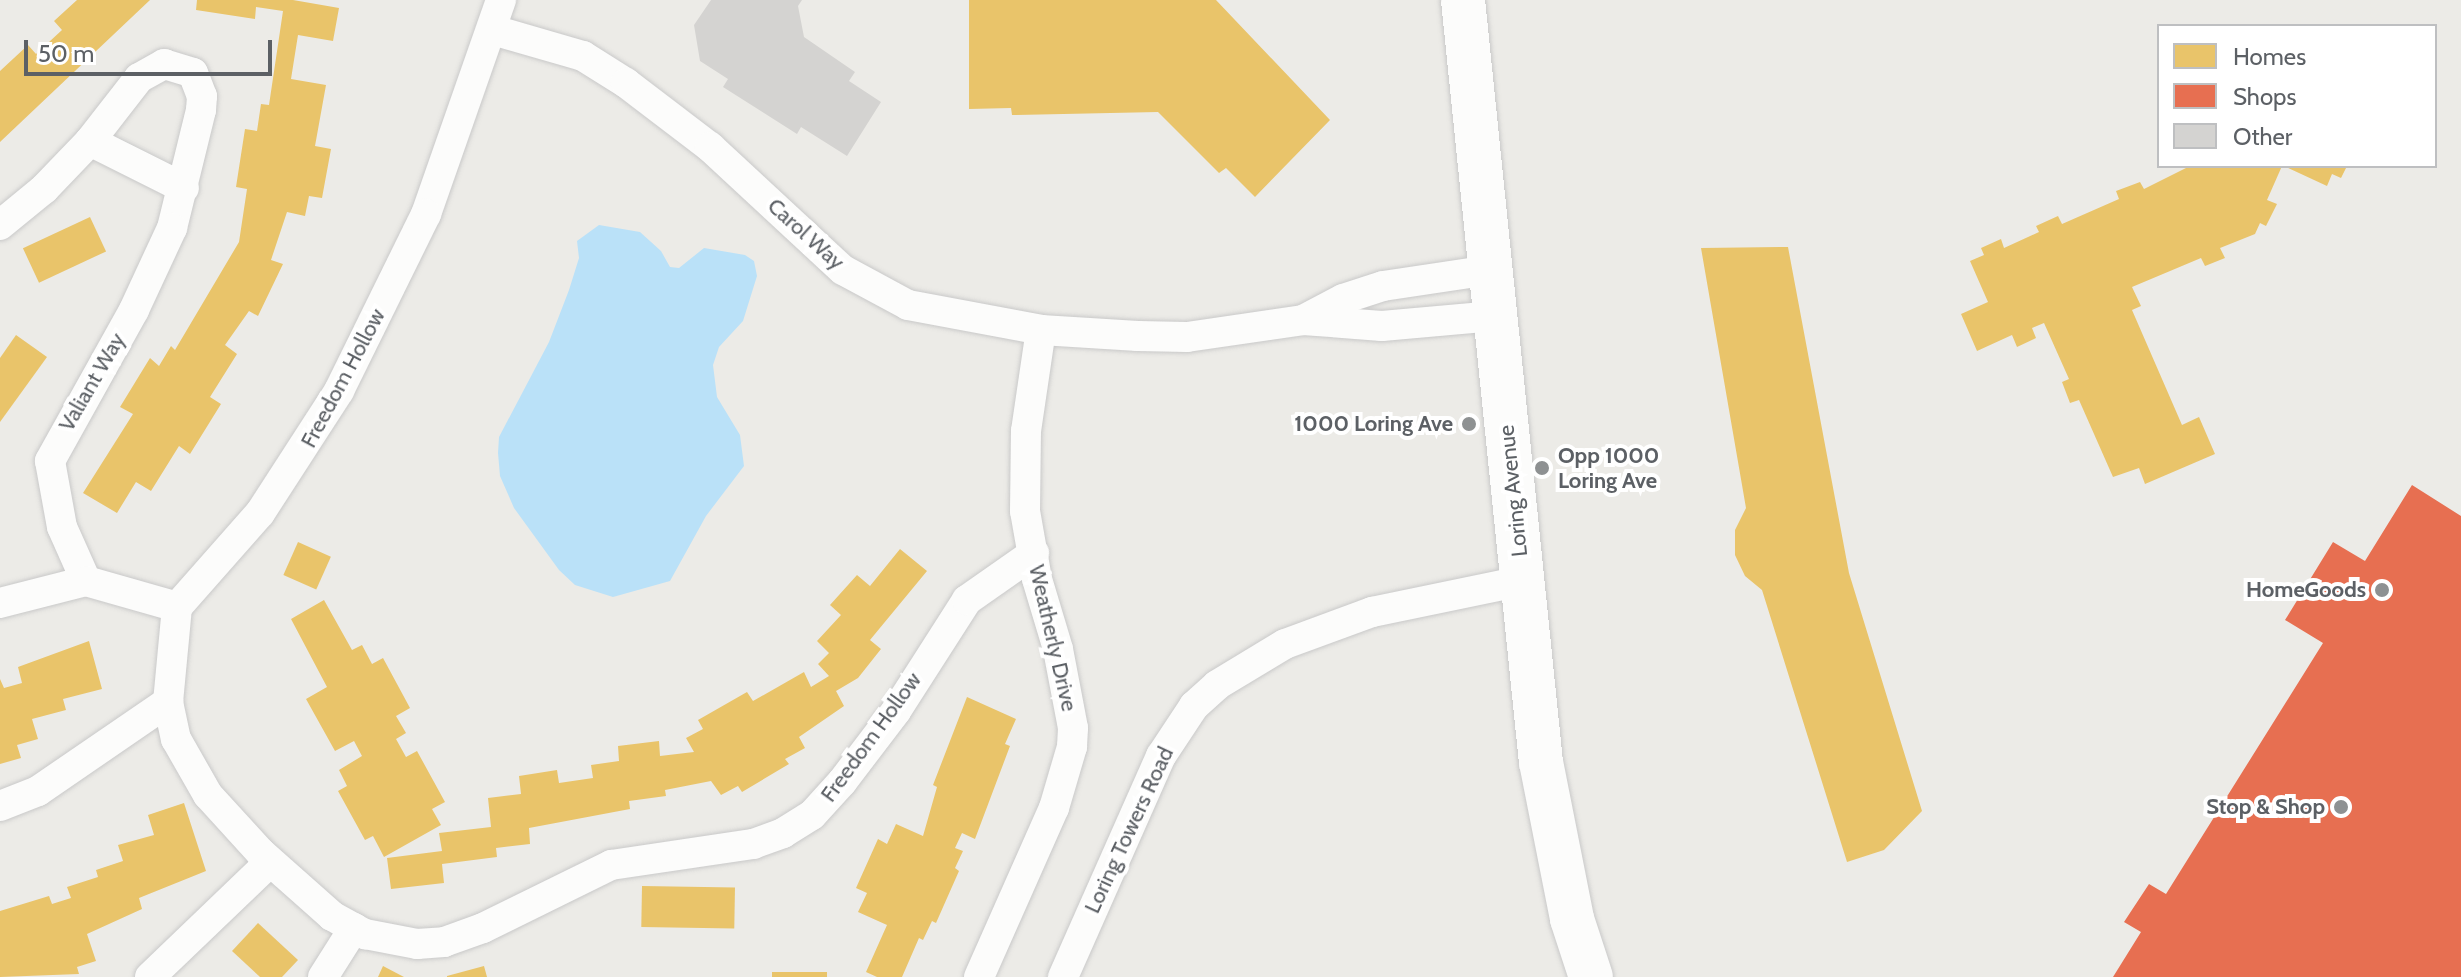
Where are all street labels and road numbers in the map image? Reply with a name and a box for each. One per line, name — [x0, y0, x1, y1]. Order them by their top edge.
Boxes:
street label: Carol Way — [762, 193, 850, 275]
street label: Freedom Hollow — [295, 304, 391, 452]
street label: Valiant Way — [53, 328, 131, 436]
street label: Loring Avenue — [1493, 424, 1533, 558]
street label: Weatherly Drive — [1023, 562, 1083, 714]
street label: Freedom Hollow — [815, 667, 927, 807]
street label: Loring Towers Road — [1079, 743, 1179, 917]

